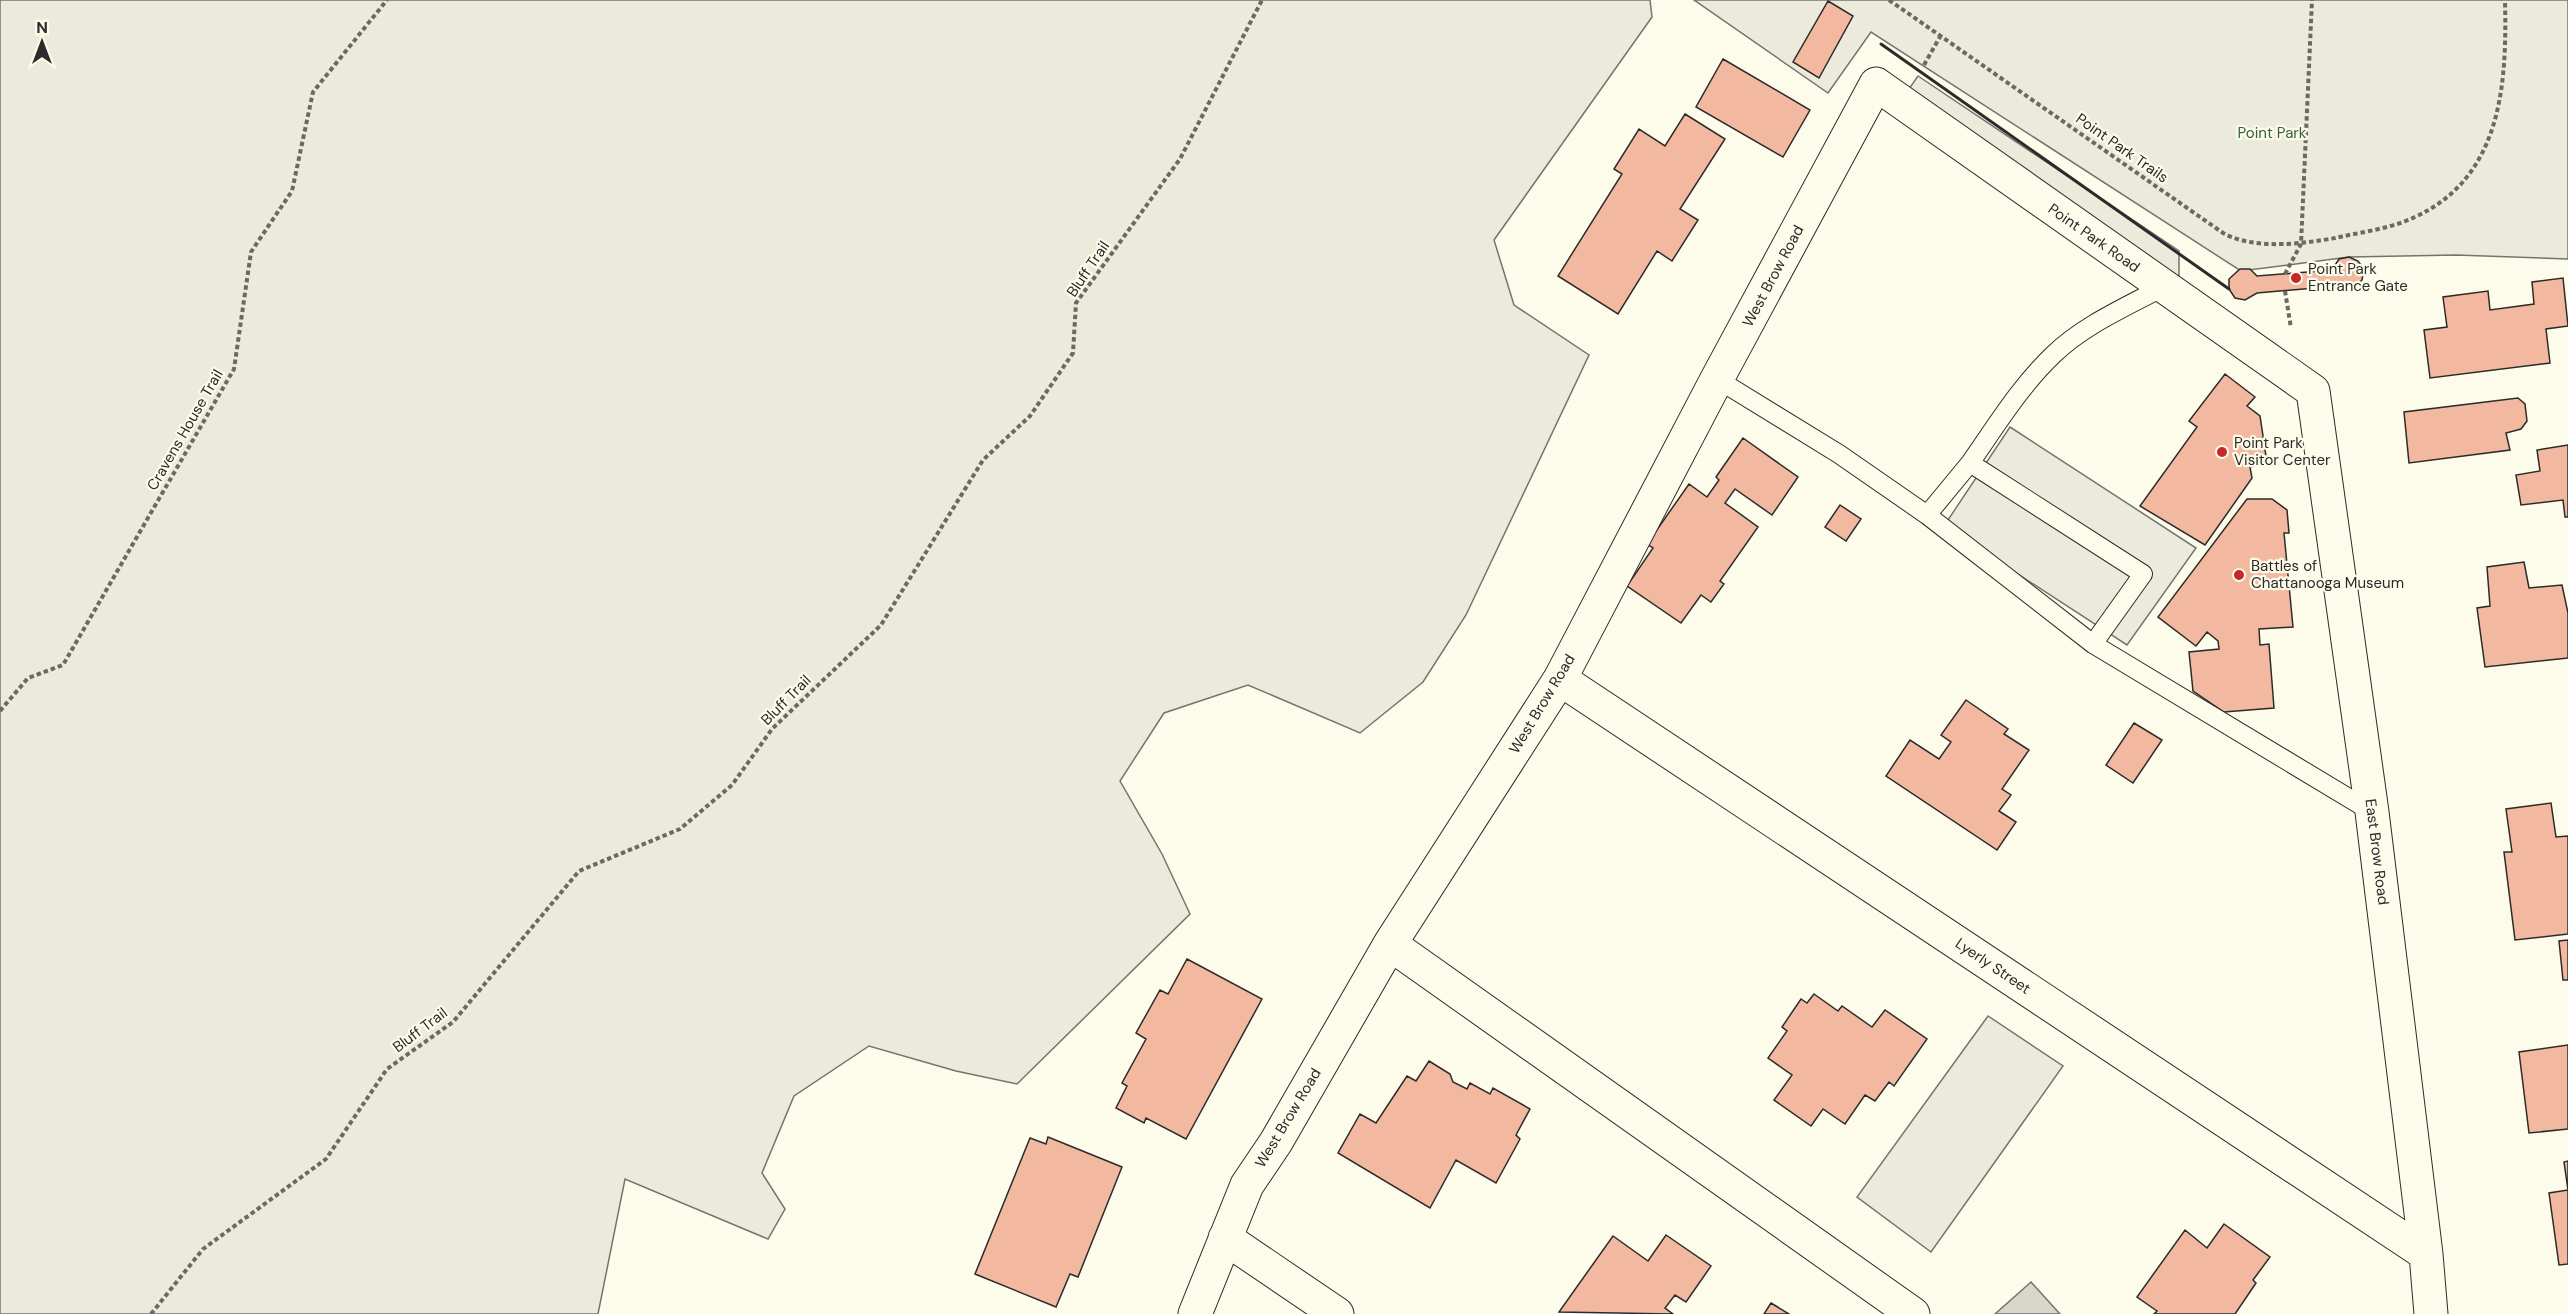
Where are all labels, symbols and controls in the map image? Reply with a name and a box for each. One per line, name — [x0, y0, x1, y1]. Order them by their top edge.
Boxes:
north arrow — [12, 12, 72, 72]
text: N — [36, 17, 48, 38]
street label: Point Park Trails — [2072, 109, 2172, 187]
park label: Point Park — [2238, 123, 2307, 143]
street label: Point Park Road — [2044, 199, 2144, 277]
street label: West Brow Road — [1738, 222, 1808, 330]
street label: Bluff Trail — [1062, 237, 1114, 301]
place label: Point Park Entrance Gate — [2308, 259, 2408, 296]
marker: Point Park Entrance Gate — [2289, 271, 2303, 285]
street label: Cravens House Trail — [142, 366, 228, 494]
place label: Point Park Visitor Center — [2234, 433, 2331, 470]
marker: Point Park Visitor Center — [2215, 445, 2229, 459]
place label: Battles of Chattanooga Museum — [2251, 556, 2404, 593]
marker: Battles of Chattanooga Museum — [2232, 568, 2246, 582]
street label: West Brow Road — [1504, 651, 1580, 757]
street label: Bluff Trail — [757, 671, 815, 729]
street label: East Brow Road — [2361, 798, 2393, 906]
street label: Lyerly Street — [1951, 933, 2035, 999]
street label: Bluff Trail — [389, 1003, 451, 1057]
street label: West Brow Road — [1250, 1065, 1326, 1171]

